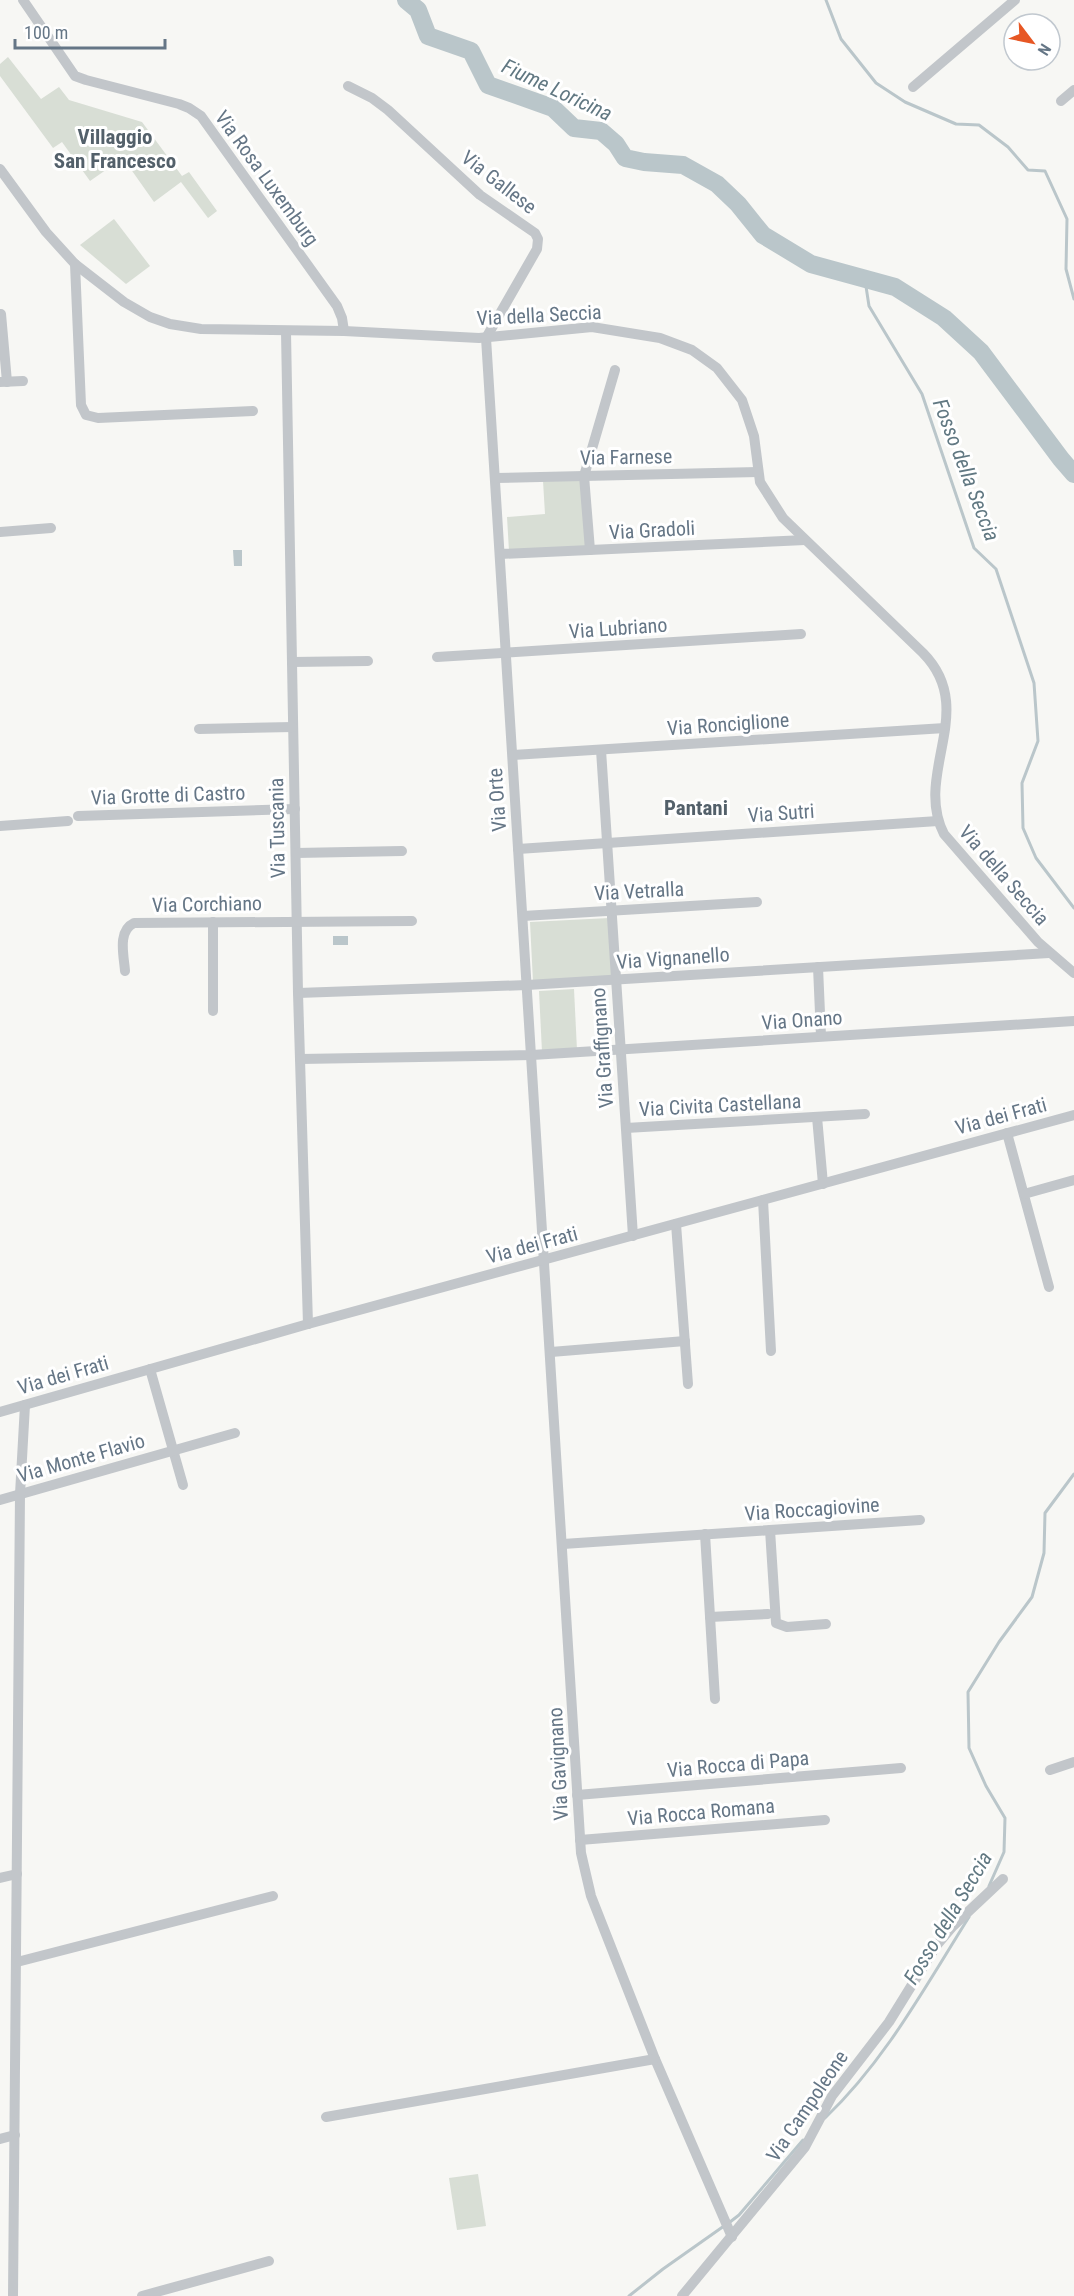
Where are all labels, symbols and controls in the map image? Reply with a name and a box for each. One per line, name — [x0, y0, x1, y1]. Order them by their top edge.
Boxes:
scale bar — [15, 12, 165, 50]
north arrow — [1002, 12, 1062, 72]
text: 100 m — [24, 22, 68, 43]
text: N — [1034, 40, 1055, 59]
water label: Fiume Loricina — [498, 54, 616, 126]
street label: Via Rosa Luxemburg — [210, 106, 324, 250]
district label: Villaggio San Francesco — [54, 125, 176, 173]
street label: Via Gallese — [457, 145, 541, 219]
street label: Via della Seccia — [476, 300, 602, 330]
water label: Fosso della Seccia — [928, 396, 1004, 544]
street label: Via Farnese — [580, 444, 672, 470]
street label: Via Gradoli — [608, 516, 696, 544]
street label: Via Lubriano — [568, 613, 668, 643]
street label: Via Ronciglione — [666, 708, 790, 740]
street label: Via Orte — [483, 767, 511, 833]
street label: Via Tuscania — [264, 778, 290, 878]
street label: Via Grotte di Castro — [90, 780, 246, 810]
district label: Pantani — [664, 796, 728, 820]
street label: Via Sutri — [747, 799, 815, 827]
street label: Via della Seccia — [954, 820, 1054, 930]
street label: Via Vetralla — [593, 877, 685, 905]
street label: Via Corchiano — [152, 891, 262, 917]
street label: Via Vignanello — [616, 942, 730, 974]
street label: Via Graffignano — [586, 987, 618, 1109]
street label: Via Onano — [761, 1005, 843, 1035]
street label: Via Civita Castellana — [638, 1089, 802, 1121]
street label: Via dei Frati — [953, 1092, 1049, 1140]
street label: Via dei Frati — [484, 1221, 580, 1269]
street label: Via dei Frati — [15, 1351, 111, 1399]
street label: Via Monte Flavio — [14, 1428, 148, 1488]
street label: Via Roccagiovine — [744, 1492, 880, 1526]
street label: Via Gavignano — [543, 1707, 573, 1821]
street label: Via Rocca di Papa — [666, 1746, 810, 1782]
street label: Via Rocca Romana — [626, 1794, 776, 1830]
water label: Fosso della Seccia — [899, 1847, 997, 1989]
street label: Via Campoleone — [761, 2046, 853, 2166]

